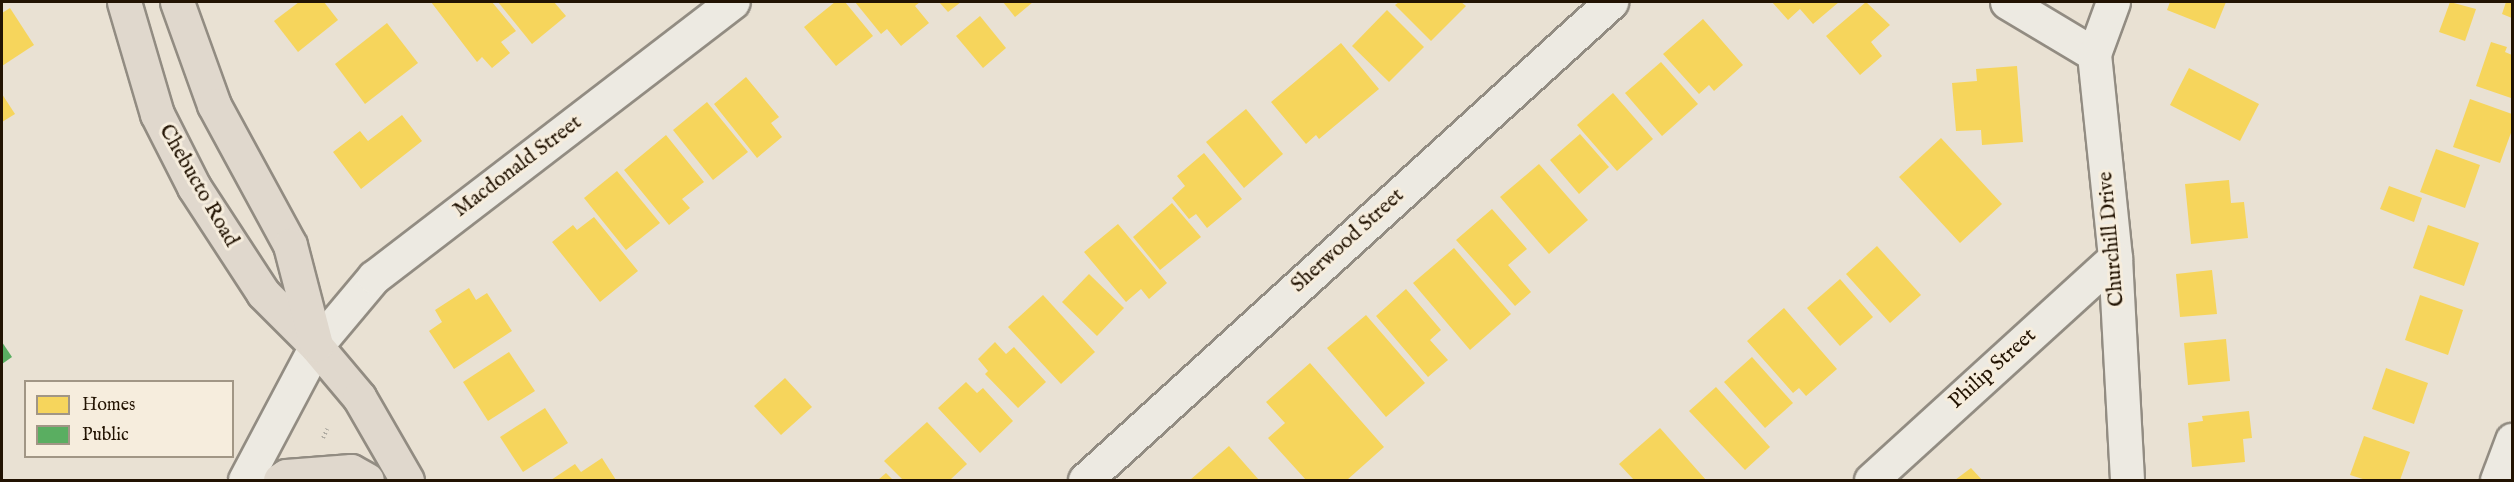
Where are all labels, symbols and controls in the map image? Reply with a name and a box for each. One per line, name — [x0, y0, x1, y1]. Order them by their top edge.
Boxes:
street label: Macdonald Street — [449, 111, 587, 223]
street label: Chebucto Road — [153, 120, 243, 252]
street label: Churchill Drive — [2094, 170, 2130, 308]
street label: Sherwood Street — [1286, 184, 1410, 298]
street label: Philip Street — [1944, 323, 2042, 415]
legend — [24, 380, 234, 458]
text: Homes — [82, 394, 135, 417]
text: Public — [82, 424, 129, 447]

